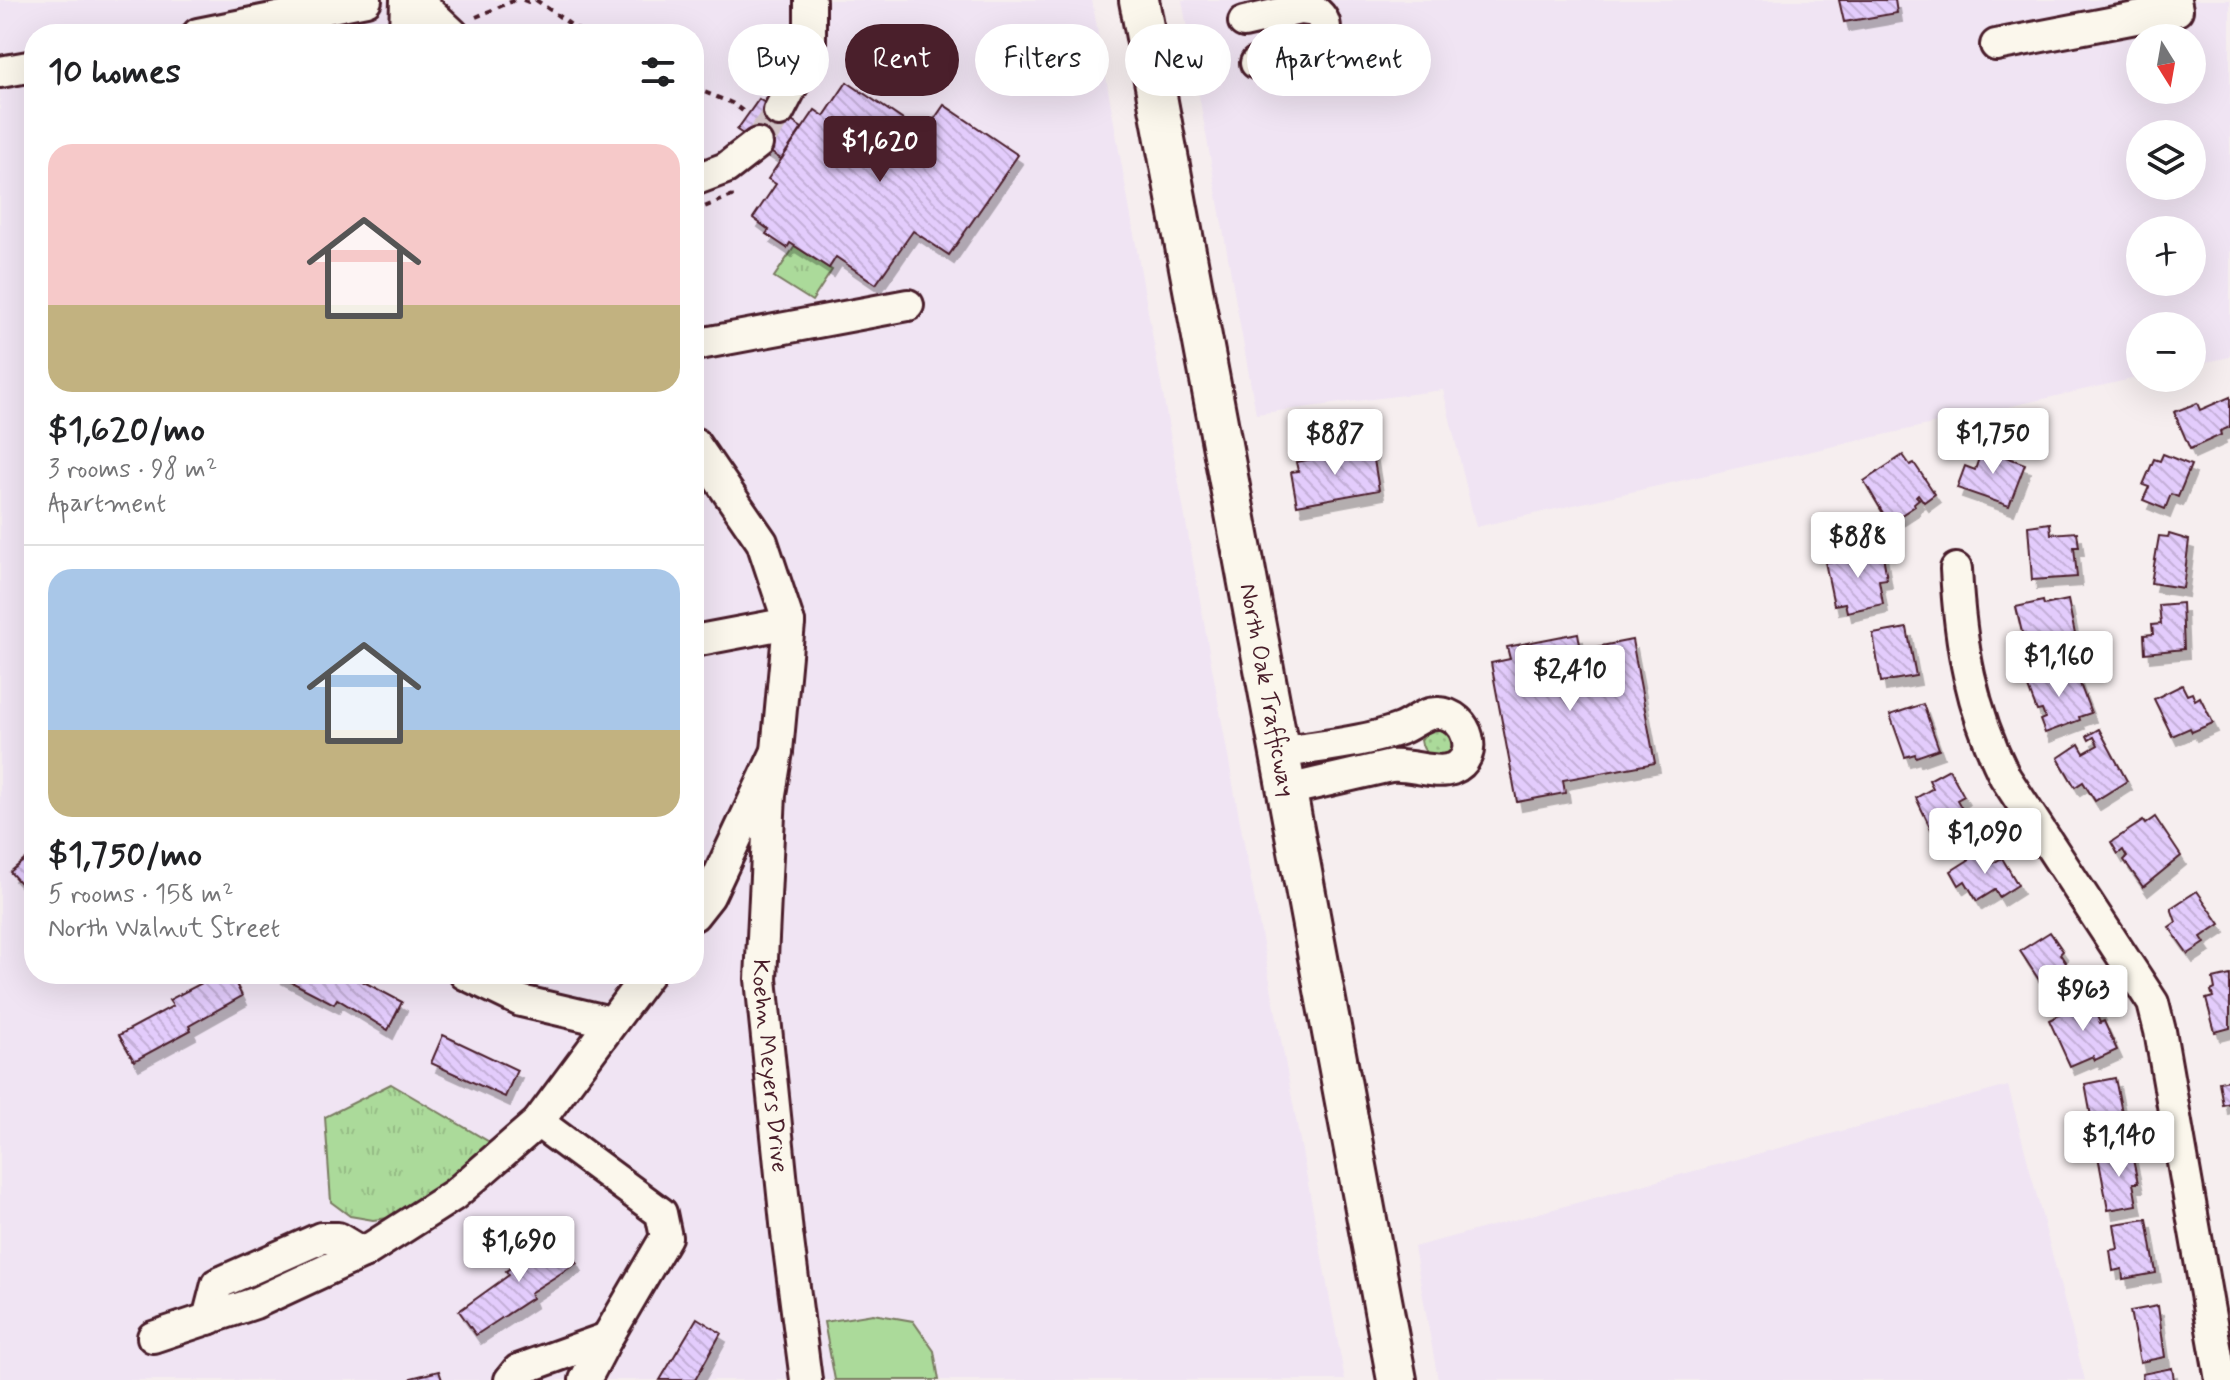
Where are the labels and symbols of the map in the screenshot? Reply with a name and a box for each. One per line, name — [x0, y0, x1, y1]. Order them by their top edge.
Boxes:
north arrow — [2126, 24, 2206, 104]
pin: $1,620 — [815, 116, 945, 184]
pin: $1,750 — [1928, 408, 2058, 476]
pin: $887 — [1288, 409, 1382, 477]
pin: $888 — [1811, 512, 1905, 580]
street label: North Oak Trafficway — [1231, 581, 1302, 800]
pin: $1,160 — [1994, 631, 2124, 699]
pin: $2,410 — [1505, 645, 1635, 713]
pin: $1,090 — [1920, 808, 2050, 876]
street label: Koehn Meyers Drive — [744, 958, 795, 1174]
pin: $963 — [2036, 965, 2130, 1033]
pin: $1,140 — [2054, 1111, 2184, 1179]
pin: $1,690 — [454, 1216, 584, 1284]

